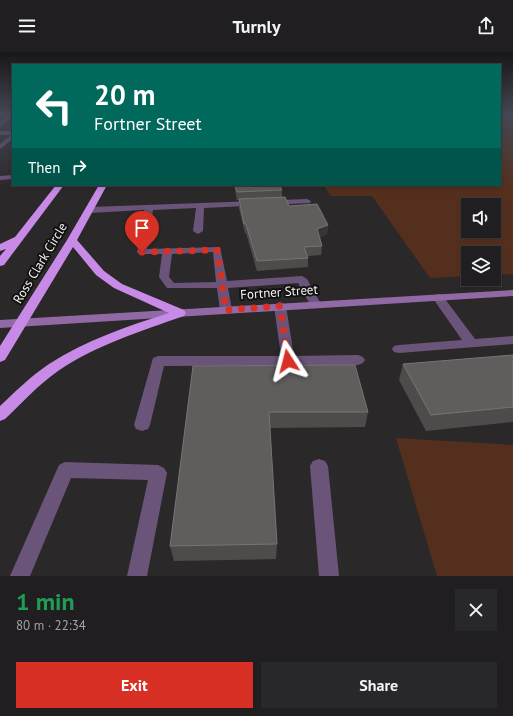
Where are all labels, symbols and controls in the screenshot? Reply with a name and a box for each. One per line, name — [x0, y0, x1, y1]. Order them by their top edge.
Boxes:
icon: menu — [16, 15, 38, 37]
text: Turnly — [232, 15, 281, 38]
icon: share — [475, 15, 497, 37]
text: 20 m — [94, 76, 155, 113]
icon: left — [28, 80, 80, 132]
text: Fortner Street — [94, 112, 202, 135]
icon: right — [68, 156, 90, 178]
text: Then — [28, 158, 60, 177]
map controls — [461, 198, 501, 286]
button: sound — [461, 198, 501, 238]
pin — [125, 211, 159, 252]
icon: arrive — [131, 217, 153, 239]
street label: Ross Clark Circle — [9, 219, 71, 307]
button: layers — [461, 246, 501, 286]
street label: Fortner Street — [240, 281, 319, 303]
position arrow — [267, 340, 309, 382]
text: 1 min — [16, 586, 75, 617]
button: close — [455, 589, 497, 631]
text: 80 m · 22:34 — [16, 617, 86, 634]
button: Exit — [16, 662, 253, 708]
button: Share — [261, 662, 497, 708]

